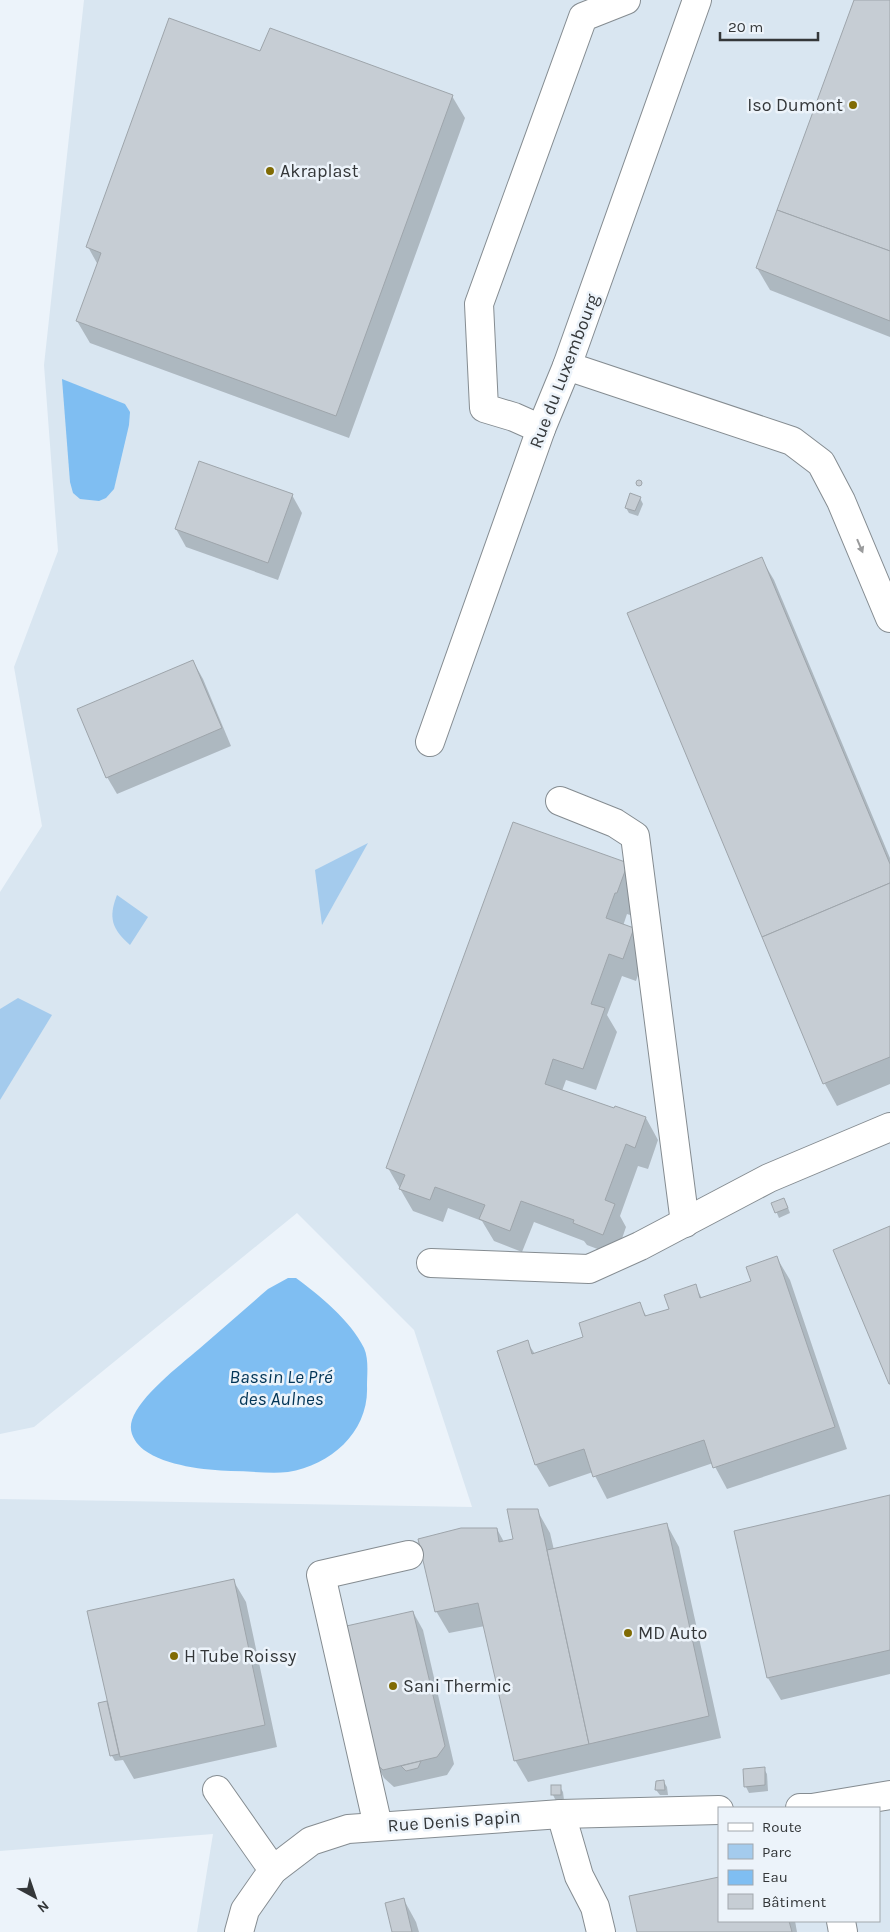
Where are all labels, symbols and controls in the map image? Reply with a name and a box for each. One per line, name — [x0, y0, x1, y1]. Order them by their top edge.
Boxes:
scale bar — [720, 10, 818, 42]
text: 20 m — [728, 18, 763, 36]
place label: Iso Dumont — [747, 94, 843, 116]
marker: Iso Dumont — [847, 99, 859, 111]
place label: Akraplast — [280, 160, 359, 182]
marker: Akraplast — [264, 165, 276, 177]
street label: Rue du Luxembourg — [524, 291, 604, 451]
one-way arrow — [857, 539, 865, 553]
water label: Bassin Le Pré des Aulnes — [229, 1366, 333, 1410]
place label: MD Auto — [638, 1622, 707, 1644]
marker: MD Auto — [622, 1627, 634, 1639]
place label: H Tube Roissy — [184, 1645, 297, 1667]
marker: H Tube Roissy — [168, 1650, 180, 1662]
place label: Sani Thermic — [403, 1675, 511, 1697]
marker: Sani Thermic — [387, 1680, 399, 1692]
street label: Rue Denis Papin — [387, 1805, 521, 1837]
legend — [718, 1807, 880, 1922]
text: Route — [762, 1818, 802, 1836]
text: Parc — [762, 1843, 792, 1861]
text: Eau — [762, 1868, 788, 1886]
north arrow — [10, 1872, 60, 1922]
text: Bâtiment — [762, 1893, 826, 1911]
text: N — [34, 1897, 52, 1916]

